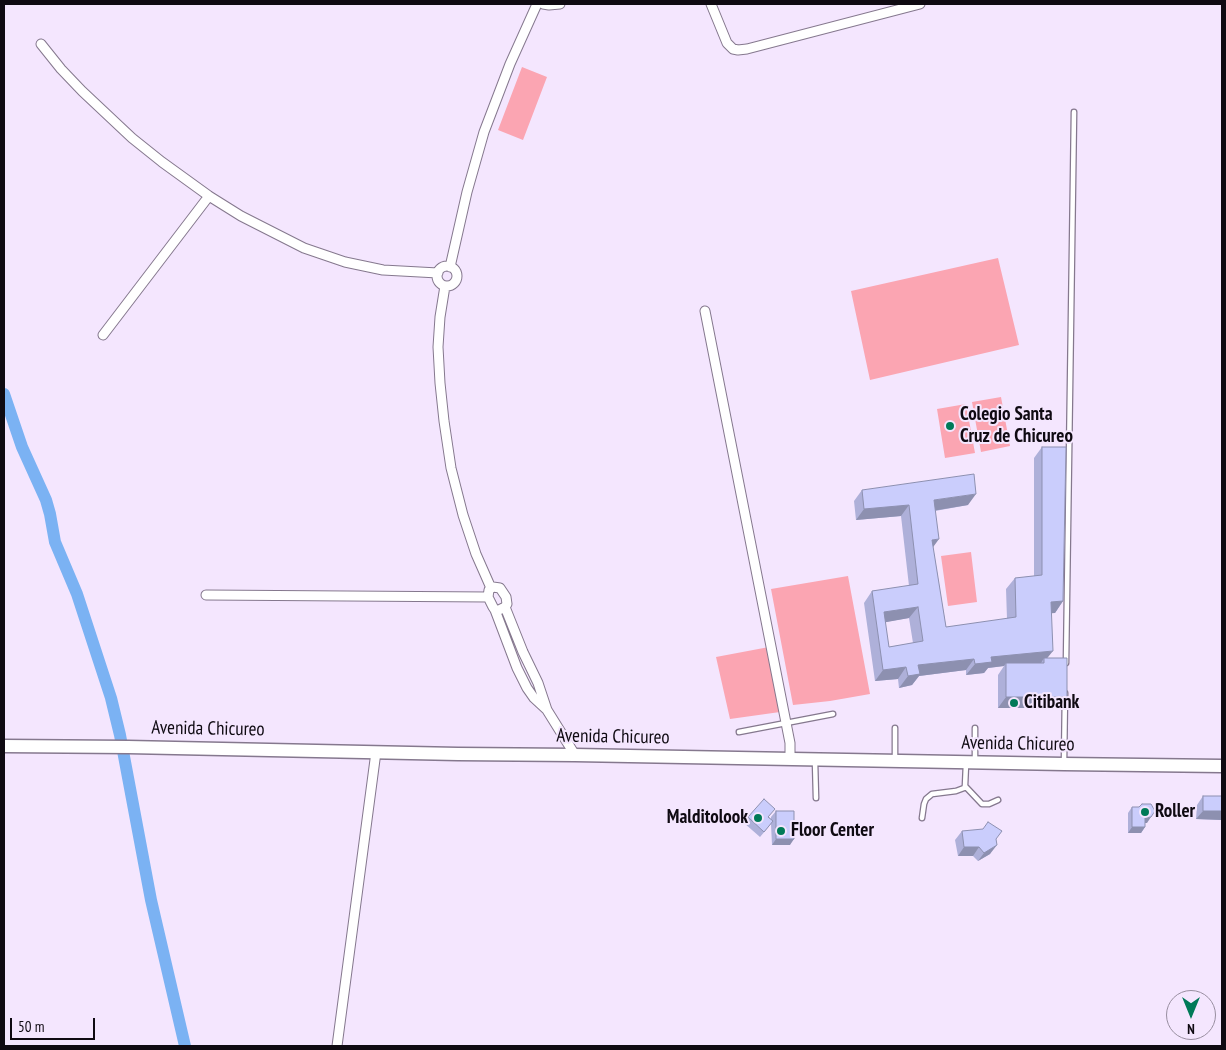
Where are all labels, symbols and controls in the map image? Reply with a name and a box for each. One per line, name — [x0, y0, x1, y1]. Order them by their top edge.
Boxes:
place label: Colegio Santa Cruz de Chicureo — [960, 404, 1073, 448]
marker: Colegio Santa Cruz de Chicureo — [944, 420, 956, 432]
place label: Citibank — [1024, 692, 1079, 714]
marker: Citibank — [1008, 697, 1020, 709]
street label: Avenida Chicureo — [151, 717, 265, 741]
street label: Avenida Chicureo — [556, 725, 670, 749]
street label: Avenida Chicureo — [961, 732, 1075, 756]
place label: Roller — [1155, 801, 1195, 823]
marker: Roller — [1139, 806, 1151, 818]
place label: Malditolook — [667, 807, 748, 829]
marker: Malditolook — [752, 812, 764, 824]
place label: Floor Center — [791, 820, 874, 842]
marker: Floor Center — [775, 825, 787, 837]
north arrow — [1166, 990, 1216, 1040]
scale bar — [12, 1008, 98, 1040]
text: 50 m — [18, 1017, 44, 1036]
text: N — [1187, 1020, 1195, 1038]

